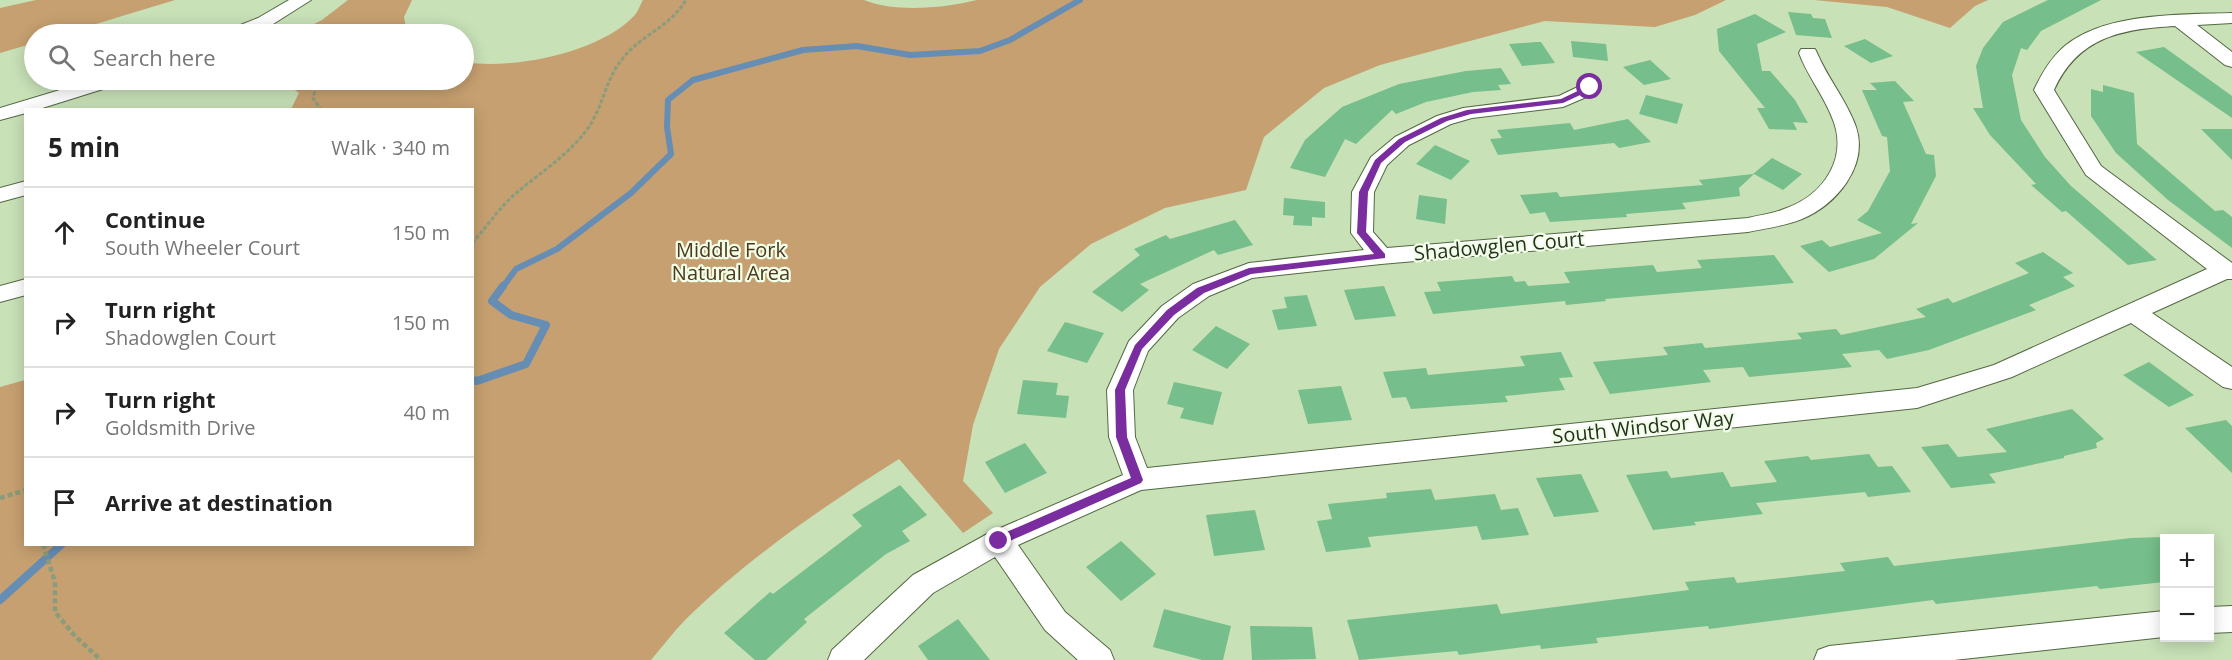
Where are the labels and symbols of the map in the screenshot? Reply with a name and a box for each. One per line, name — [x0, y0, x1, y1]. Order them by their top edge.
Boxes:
route start — [1576, 73, 1602, 99]
street label: Shadowglen Court — [1413, 225, 1585, 266]
park label: Middle Fork Natural Area — [672, 236, 790, 286]
street label: South Windsor Way — [1551, 403, 1736, 449]
route end — [985, 527, 1011, 553]

